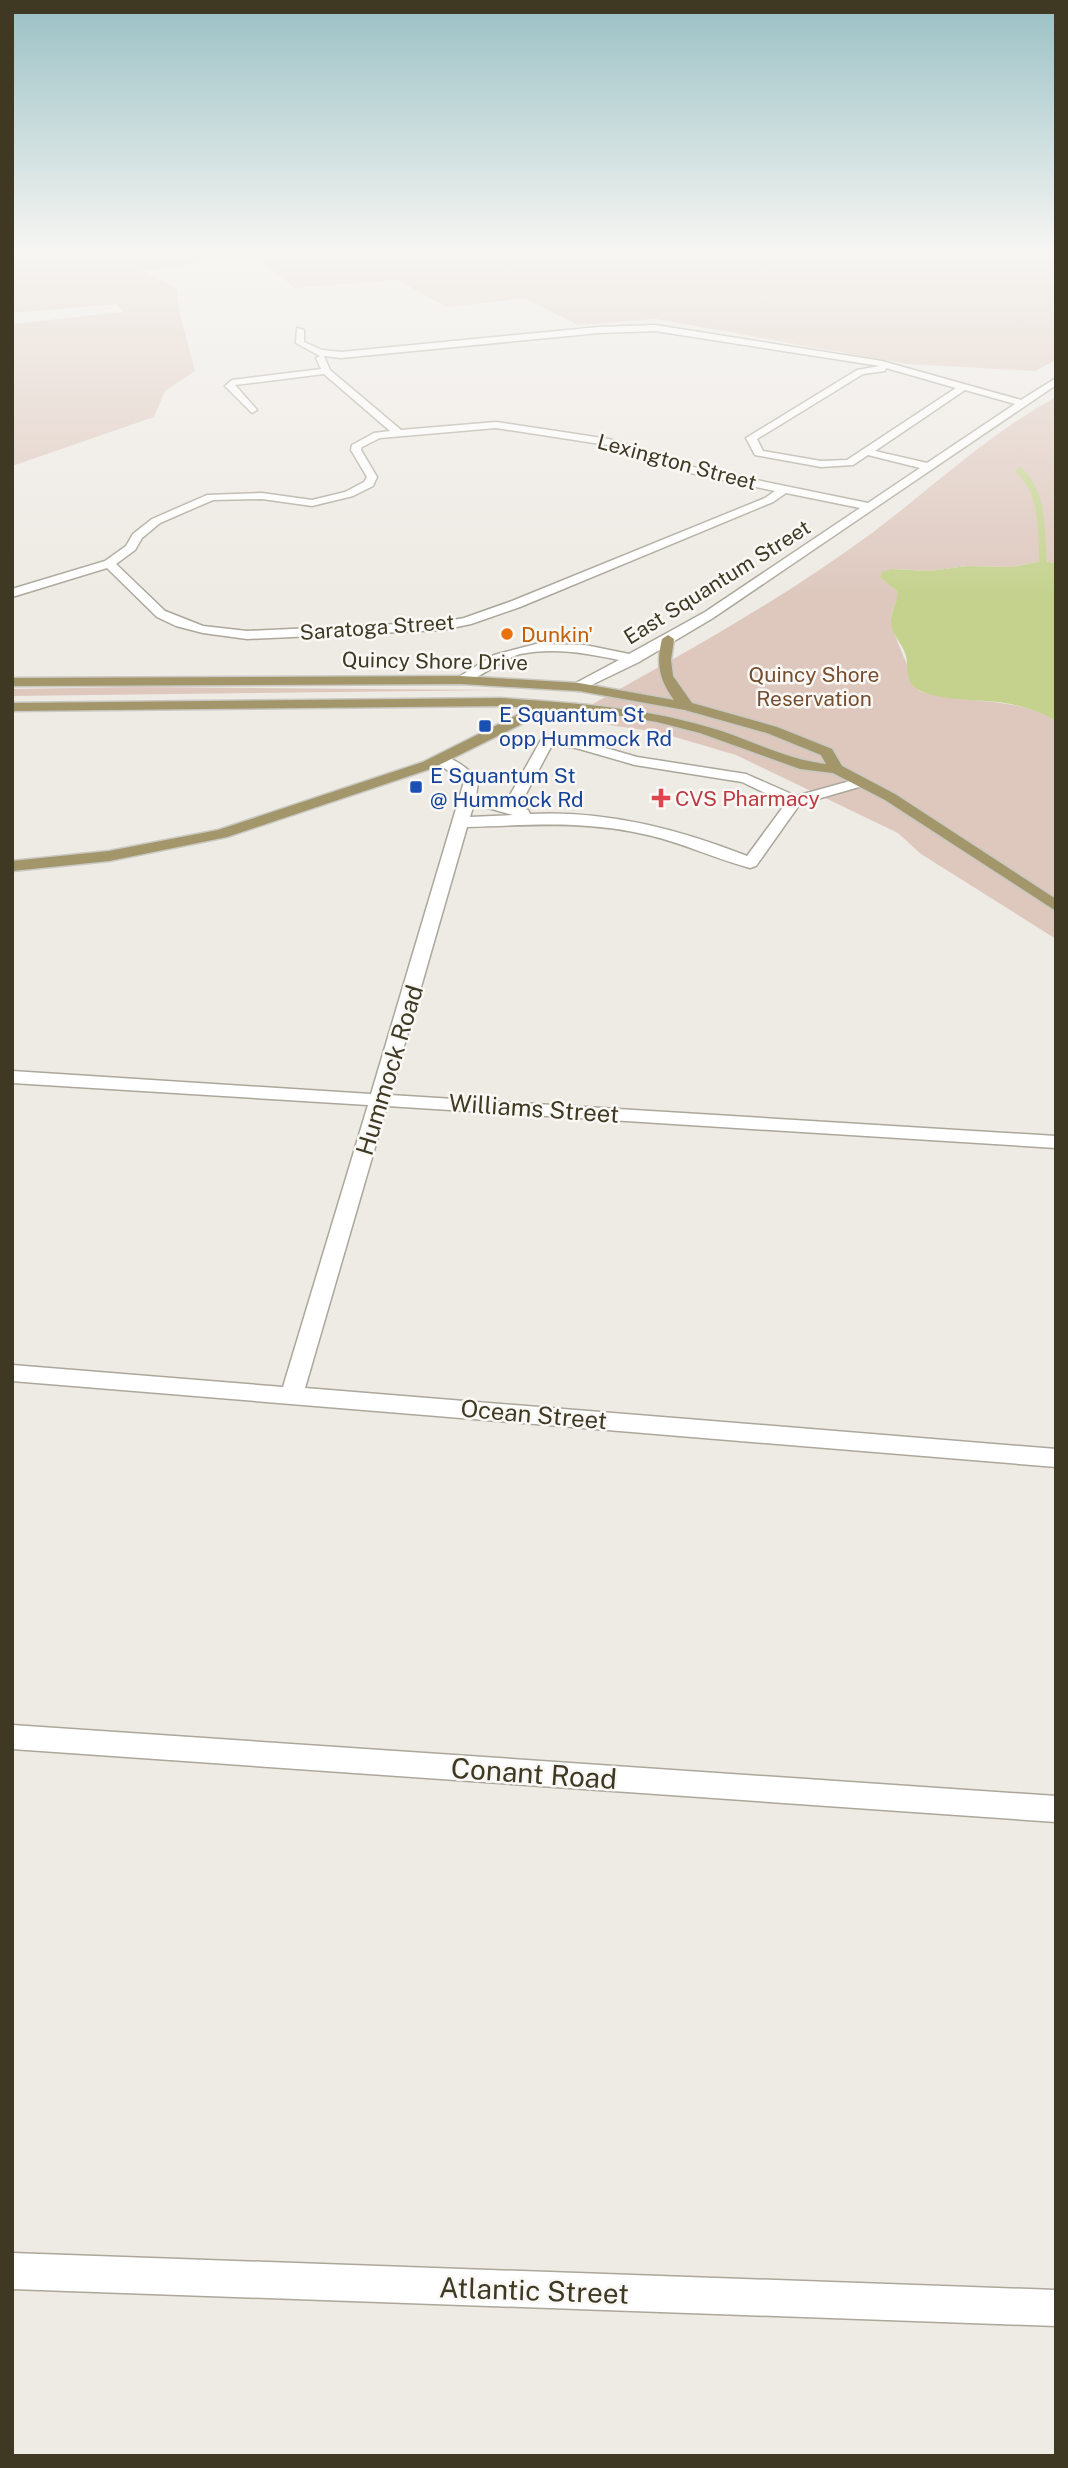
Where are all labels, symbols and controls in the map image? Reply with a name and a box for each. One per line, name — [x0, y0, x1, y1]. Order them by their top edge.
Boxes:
street label: Lexington Street — [595, 429, 759, 495]
street label: East Squantum Street — [619, 514, 815, 650]
street label: Saratoga Street — [299, 609, 455, 645]
place label: Dunkin' — [521, 622, 593, 647]
marker: Dunkin' — [499, 626, 515, 642]
street label: Quincy Shore Drive — [342, 647, 528, 675]
park label: Quincy Shore Reservation — [748, 662, 880, 711]
place label: E Squantum St opp Hummock Rd — [499, 702, 672, 751]
marker: E Squantum St opp Hummock Rd — [477, 718, 493, 734]
place label: E Squantum St @ Hummock Rd — [430, 763, 584, 812]
marker: E Squantum St @ Hummock Rd — [408, 779, 424, 795]
place label: CVS Pharmacy — [675, 786, 820, 811]
marker: CVS Pharmacy — [653, 790, 669, 806]
street label: Hummock Road — [350, 981, 428, 1159]
street label: Williams Street — [448, 1088, 620, 1128]
street label: Ocean Street — [460, 1394, 608, 1434]
street label: Conant Road — [450, 1751, 618, 1795]
street label: Atlantic Street — [438, 2270, 630, 2310]

